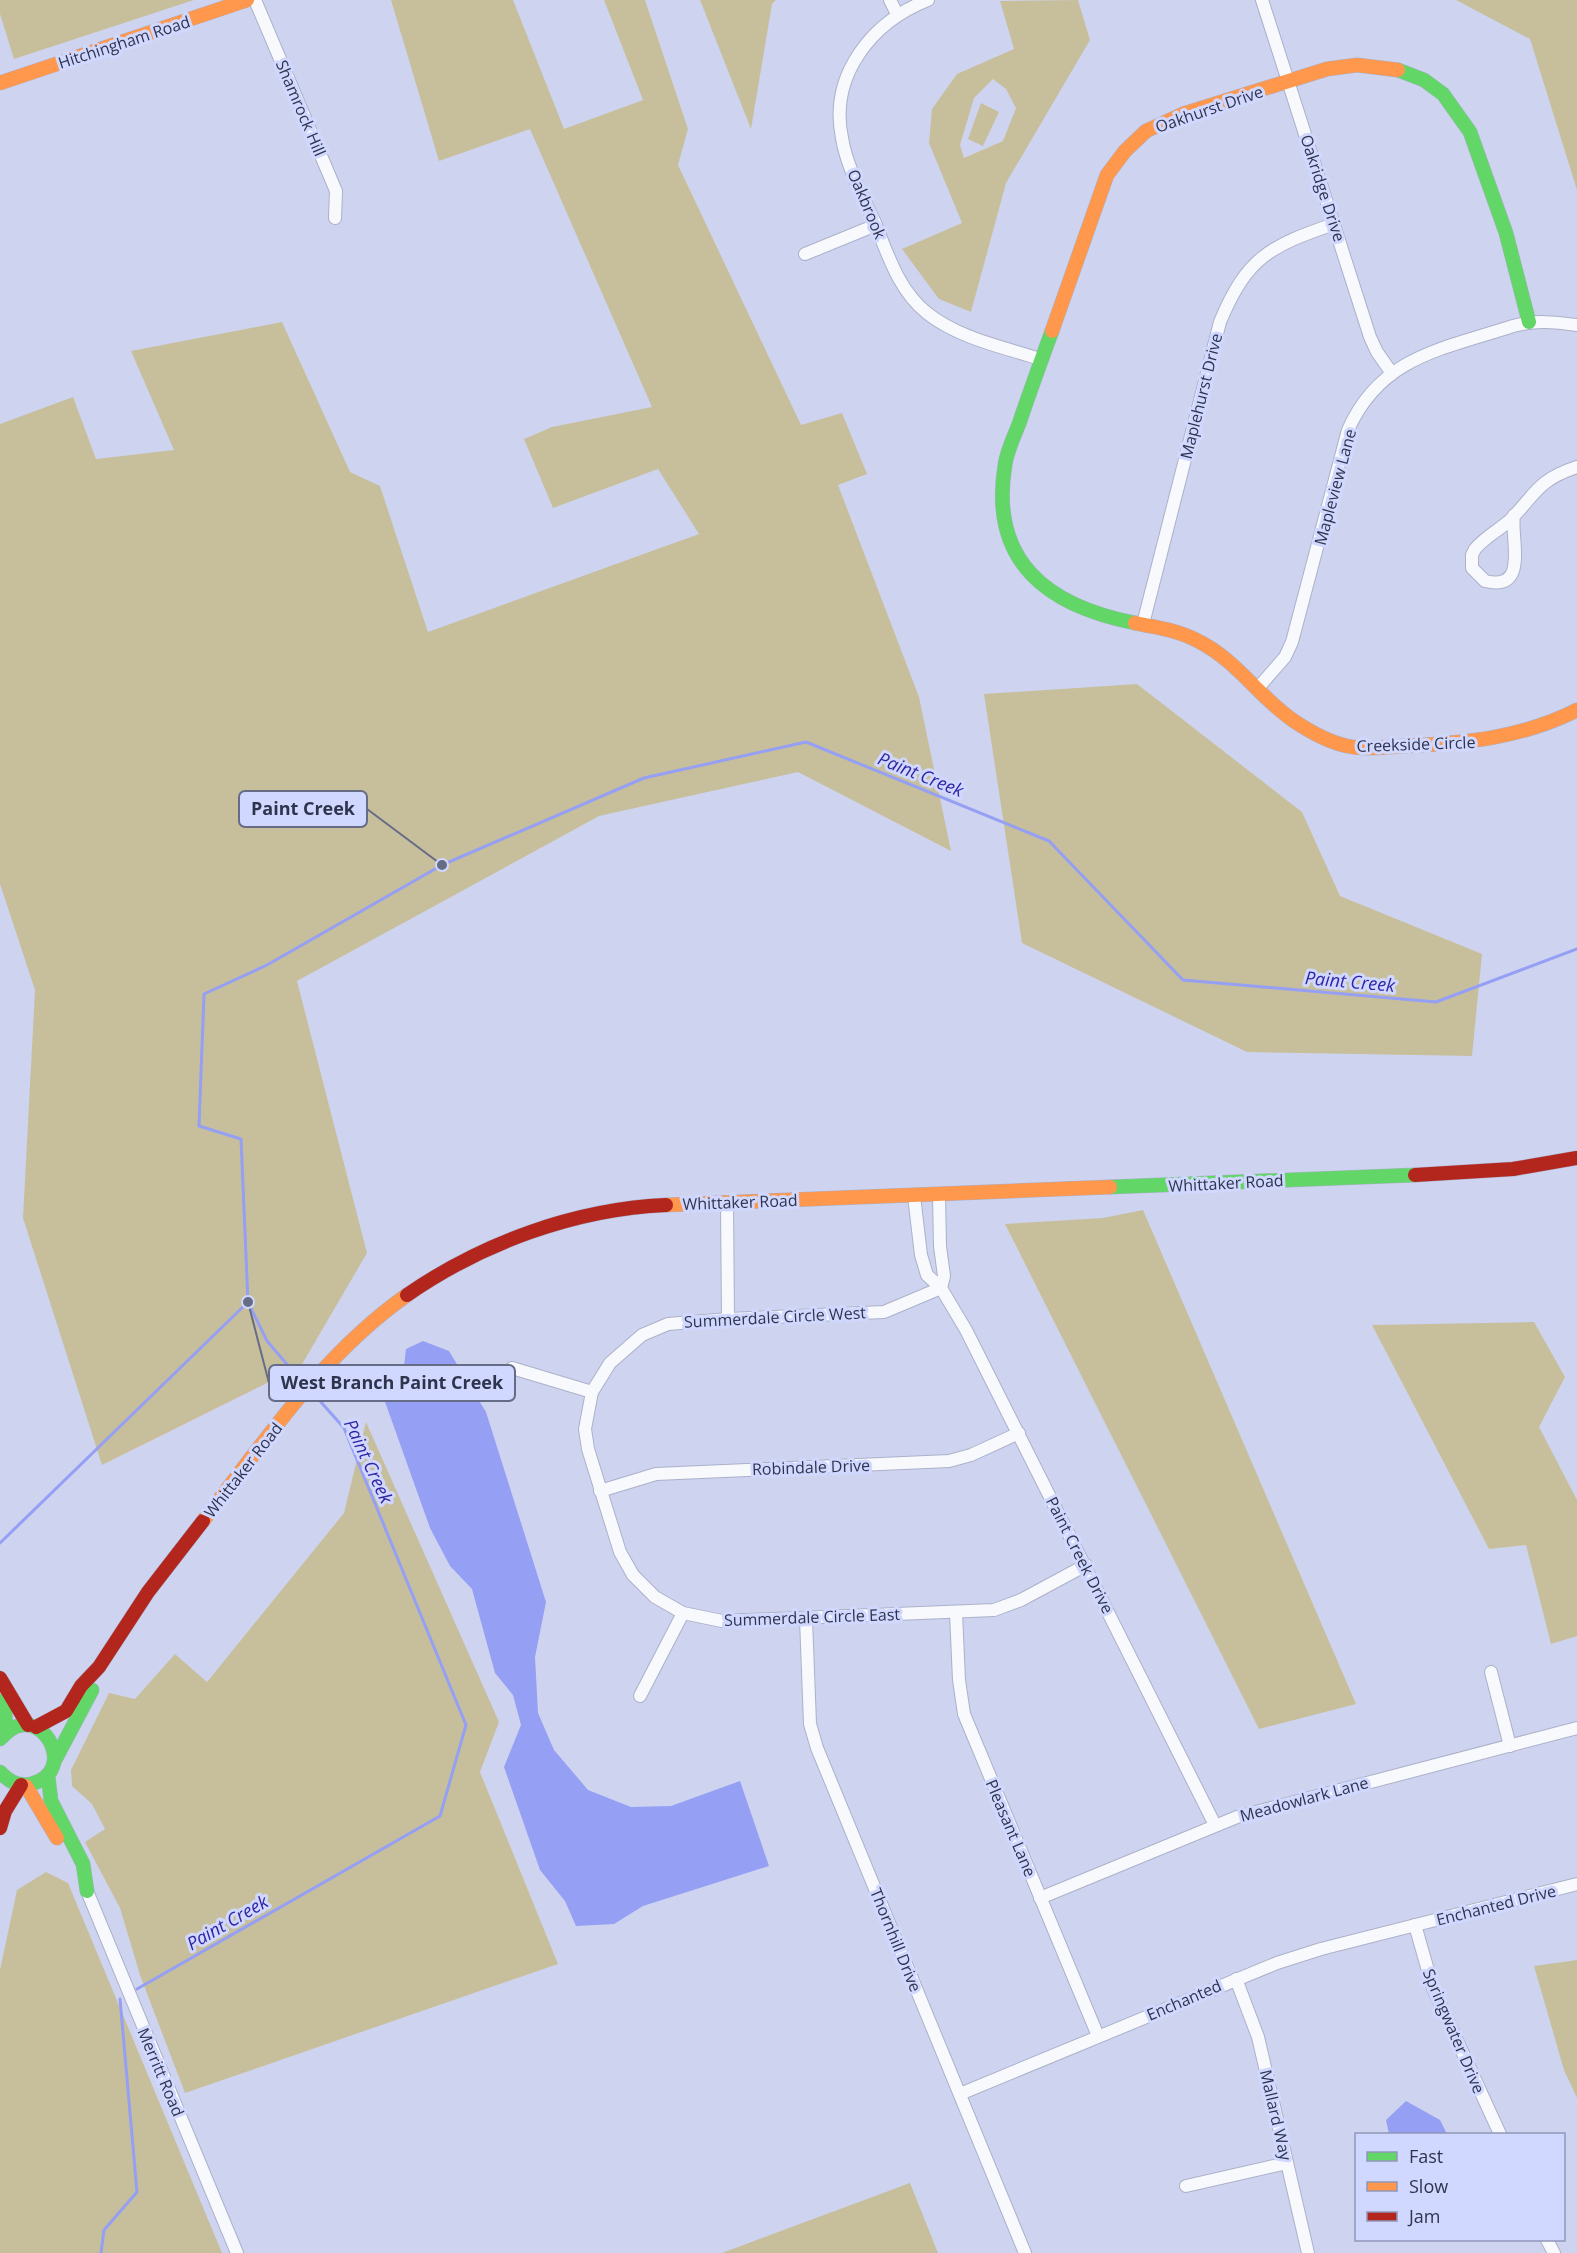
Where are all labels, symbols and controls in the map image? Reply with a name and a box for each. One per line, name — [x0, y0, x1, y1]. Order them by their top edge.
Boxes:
street label: Hitchingham Road — [55, 10, 193, 74]
street label: Shamrock Hill — [271, 56, 331, 160]
street label: Oakhurst Drive — [1152, 80, 1266, 138]
street label: Oakridge Drive — [1295, 132, 1351, 244]
street label: Oakbrook — [842, 166, 892, 243]
street label: Maplehurst Drive — [1175, 331, 1227, 461]
street label: Mapleview Lane — [1309, 426, 1361, 548]
street label: Creekside Circle — [1356, 731, 1476, 757]
water label: Paint Creek — [875, 746, 968, 802]
callout: Paint Creek — [239, 791, 367, 827]
text: Paint Creek — [251, 796, 356, 820]
water label: Paint Creek — [1304, 965, 1397, 997]
street label: Whittaker Road — [1168, 1169, 1284, 1197]
street label: Whittaker Road — [682, 1189, 798, 1215]
street label: Summerdale Circle West — [683, 1301, 867, 1333]
callout: West Branch Paint Creek — [269, 1365, 515, 1401]
text: West Branch Paint Creek — [281, 1370, 504, 1394]
water label: Paint Creek — [339, 1415, 399, 1508]
street label: Whittaker Road — [199, 1418, 287, 1522]
street label: Robindale Drive — [752, 1454, 870, 1480]
street label: Paint Creek Drive — [1041, 1493, 1119, 1617]
street label: Summerdale Circle East — [724, 1603, 901, 1631]
street label: Meadowlark Lane — [1237, 1771, 1371, 1827]
street label: Pleasant Lane — [981, 1776, 1041, 1880]
street label: Enchanted Drive — [1434, 1879, 1558, 1931]
street label: Thornhill Drive — [865, 1885, 927, 1995]
water label: Paint Creek — [182, 1888, 273, 1955]
street label: Springwater Drive — [1418, 1965, 1490, 2097]
street label: Enchanted — [1143, 1974, 1225, 2026]
street label: Merritt Road — [132, 2024, 190, 2120]
street label: Mallard Way — [1255, 2067, 1297, 2163]
legend — [1355, 2133, 1565, 2241]
text: Fast — [1409, 2144, 1443, 2168]
text: Slow — [1409, 2174, 1448, 2198]
text: Jam — [1407, 2204, 1441, 2228]

